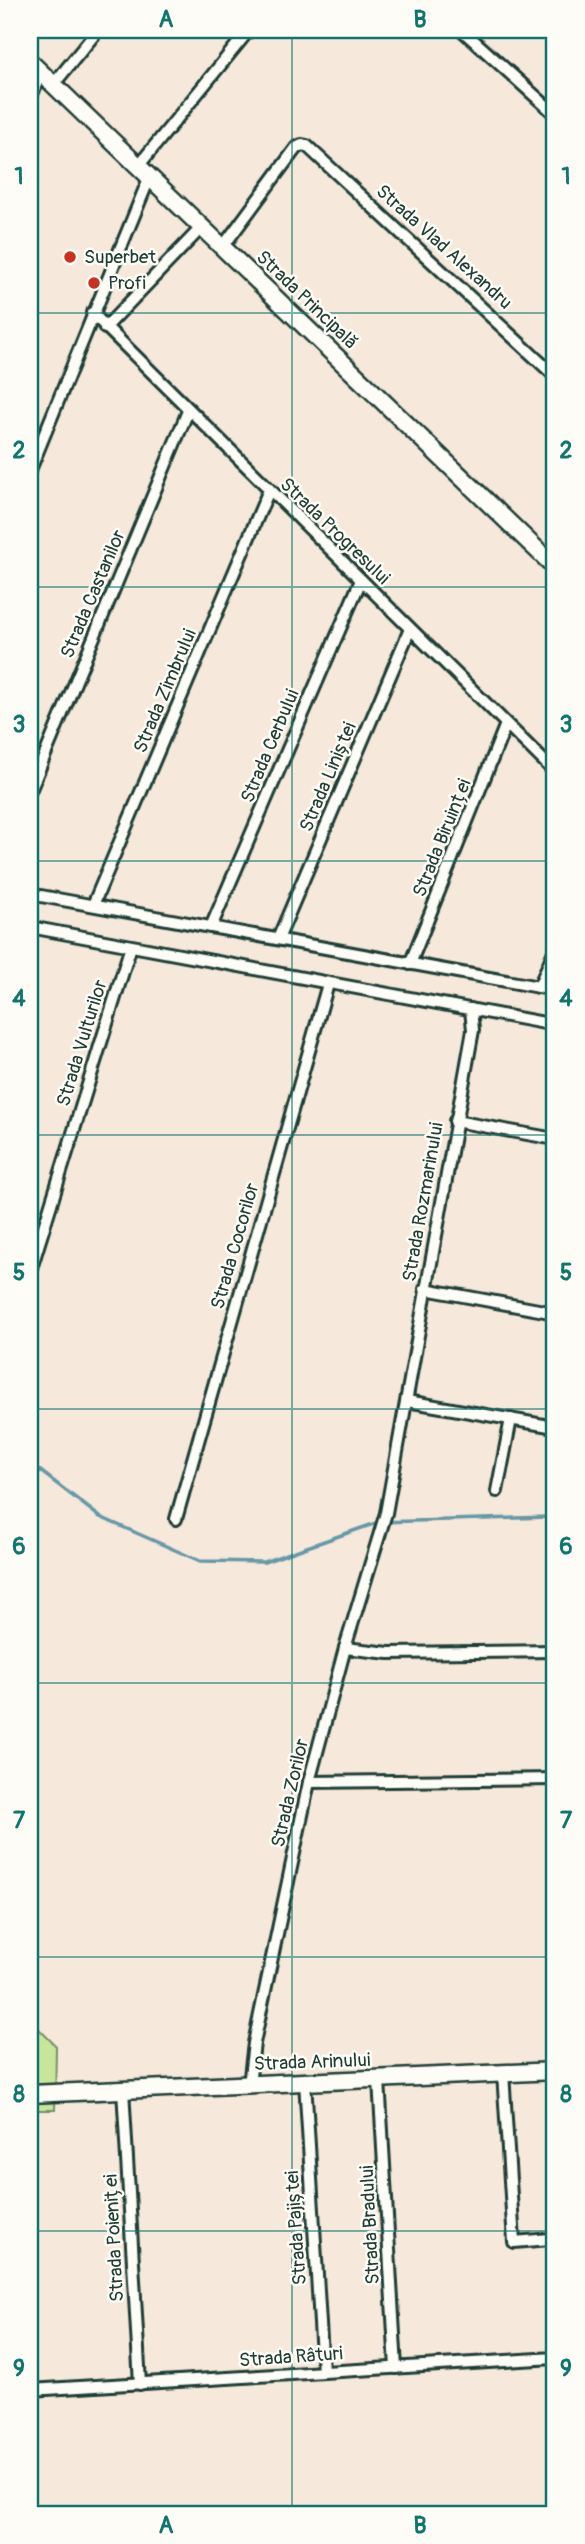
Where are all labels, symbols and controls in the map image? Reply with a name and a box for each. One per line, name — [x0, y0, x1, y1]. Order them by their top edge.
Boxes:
text: A — [159, 5, 174, 34]
text: B — [413, 5, 427, 34]
text: 1 — [15, 162, 24, 191]
text: 1 — [562, 162, 571, 191]
street label: Strada Vlad Alexandru — [371, 179, 517, 315]
place label: Superbet — [84, 245, 156, 269]
street label: Strada Principală — [251, 245, 363, 355]
marker: Superbet — [62, 249, 78, 265]
place label: Profi — [108, 271, 146, 295]
marker: Profi — [86, 275, 102, 291]
text: 2 — [13, 436, 26, 465]
text: 2 — [560, 436, 573, 465]
street label: Strada Progresului — [275, 472, 395, 590]
street label: Strada Castanilor — [55, 526, 131, 662]
street label: Strada Zimbrului — [128, 625, 202, 757]
street label: Strada Cerbului — [235, 686, 305, 806]
text: 3 — [13, 710, 25, 739]
text: 3 — [560, 710, 572, 739]
street label: Strada Liniștei — [294, 719, 362, 835]
street label: Strada Biruinței — [407, 775, 477, 901]
street label: Strada Vulturilor — [51, 977, 113, 1109]
text: 4 — [12, 984, 26, 1013]
text: 4 — [559, 984, 573, 1013]
street label: Strada Rozmarinului — [397, 1121, 449, 1283]
street label: Strada Cocorilor — [206, 1180, 265, 1312]
text: 5 — [13, 1258, 25, 1287]
text: 5 — [560, 1258, 572, 1287]
text: 6 — [12, 1532, 26, 1561]
text: 6 — [559, 1532, 573, 1561]
street label: Strada Zorilor — [266, 1736, 314, 1850]
text: 7 — [13, 1806, 26, 1835]
text: 7 — [560, 1806, 573, 1835]
street label: Strada Arinului — [253, 2048, 371, 2076]
text: 8 — [13, 2080, 25, 2109]
text: 8 — [560, 2080, 572, 2109]
street label: Strada Bradului — [355, 2165, 385, 2285]
street label: Strada Pajiștei — [280, 2170, 312, 2286]
street label: Strada Poieniței — [99, 2173, 129, 2303]
street label: Strada Râturi — [238, 2341, 344, 2373]
text: 9 — [13, 2354, 25, 2383]
text: 9 — [560, 2354, 572, 2383]
text: A — [159, 2511, 174, 2540]
text: B — [413, 2511, 427, 2540]

